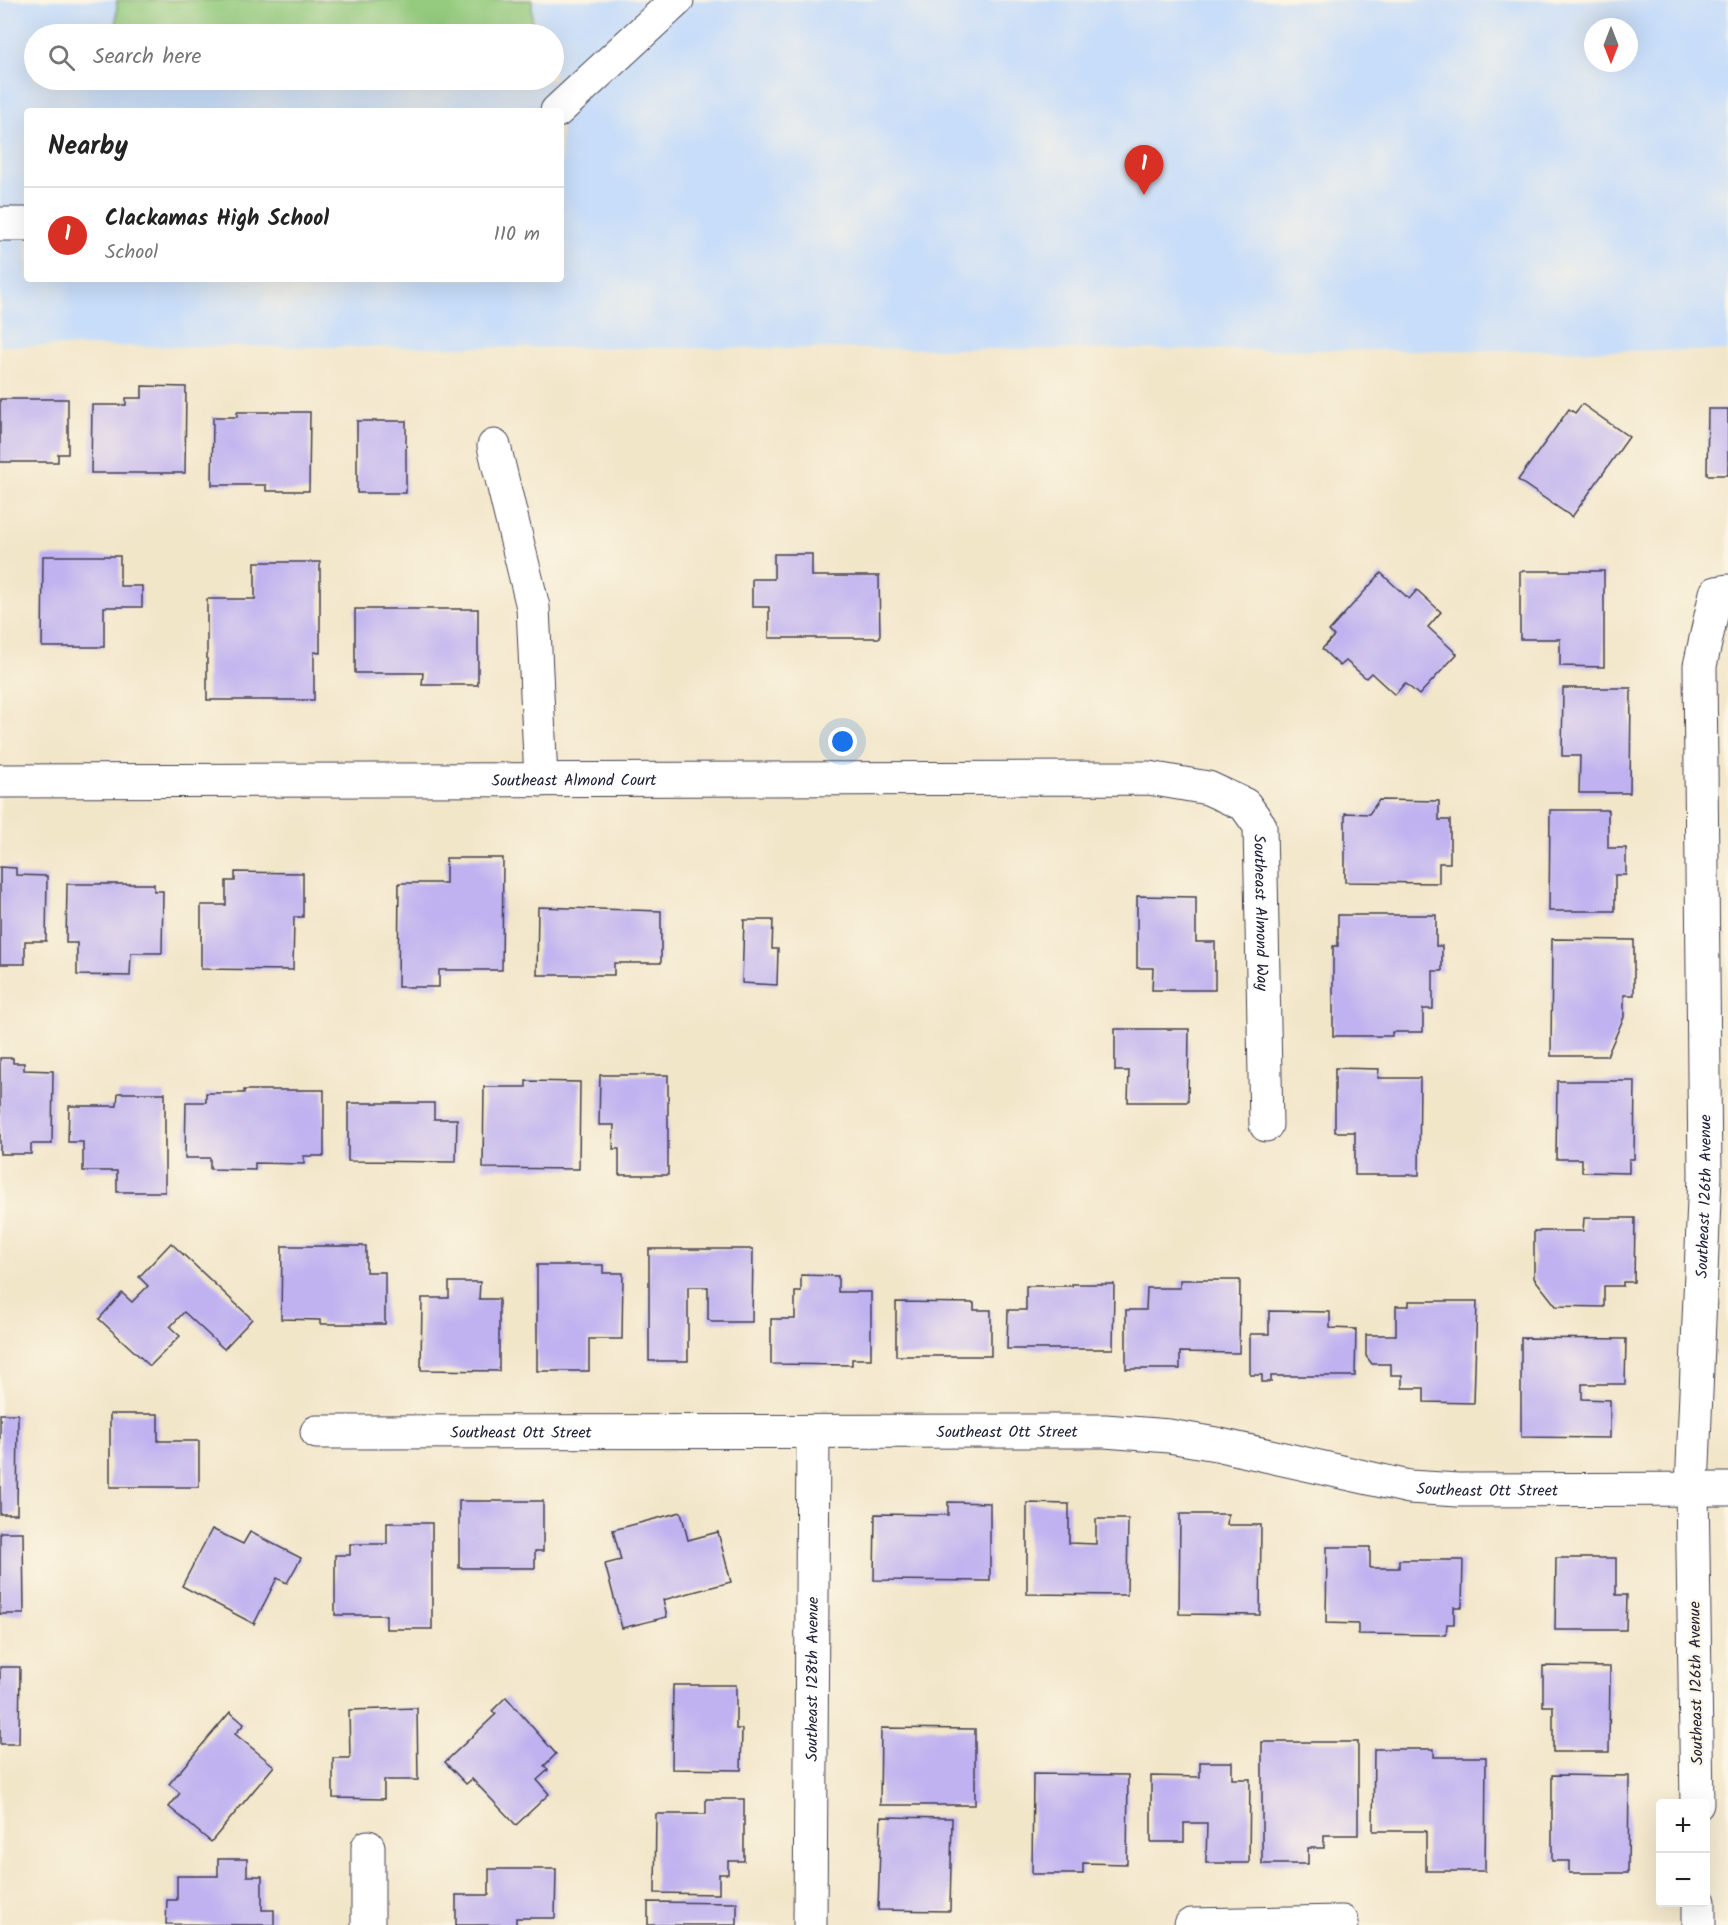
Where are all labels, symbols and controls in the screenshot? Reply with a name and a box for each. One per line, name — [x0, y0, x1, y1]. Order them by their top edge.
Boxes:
north arrow — [1584, 18, 1638, 72]
search box — [24, 24, 564, 90]
text: Search here — [93, 40, 201, 75]
icon: search — [45, 41, 78, 74]
text: Nearby — [48, 126, 128, 168]
pin: 1 — [1124, 146, 1164, 195]
text: Clackamas High School — [105, 202, 329, 237]
text: 1 — [64, 219, 71, 251]
text: 110 m — [494, 219, 540, 251]
text: School — [105, 237, 158, 269]
your location — [828, 727, 857, 756]
street label: Southeast Almond Court — [491, 768, 657, 794]
street label: Southeast Almond Way — [1246, 834, 1274, 992]
street label: Southeast 126th Avenue — [1690, 1114, 1719, 1279]
street label: Southeast Ott Street — [936, 1420, 1079, 1445]
street label: Southeast Ott Street — [450, 1421, 593, 1446]
street label: Southeast Ott Street — [1416, 1476, 1559, 1504]
street label: Southeast 128th Avenue — [800, 1597, 826, 1761]
street label: Southeast 126th Avenue — [1683, 1601, 1710, 1765]
map controls — [1656, 1799, 1710, 1907]
button: + — [1656, 1799, 1710, 1853]
button: − — [1656, 1853, 1710, 1907]

